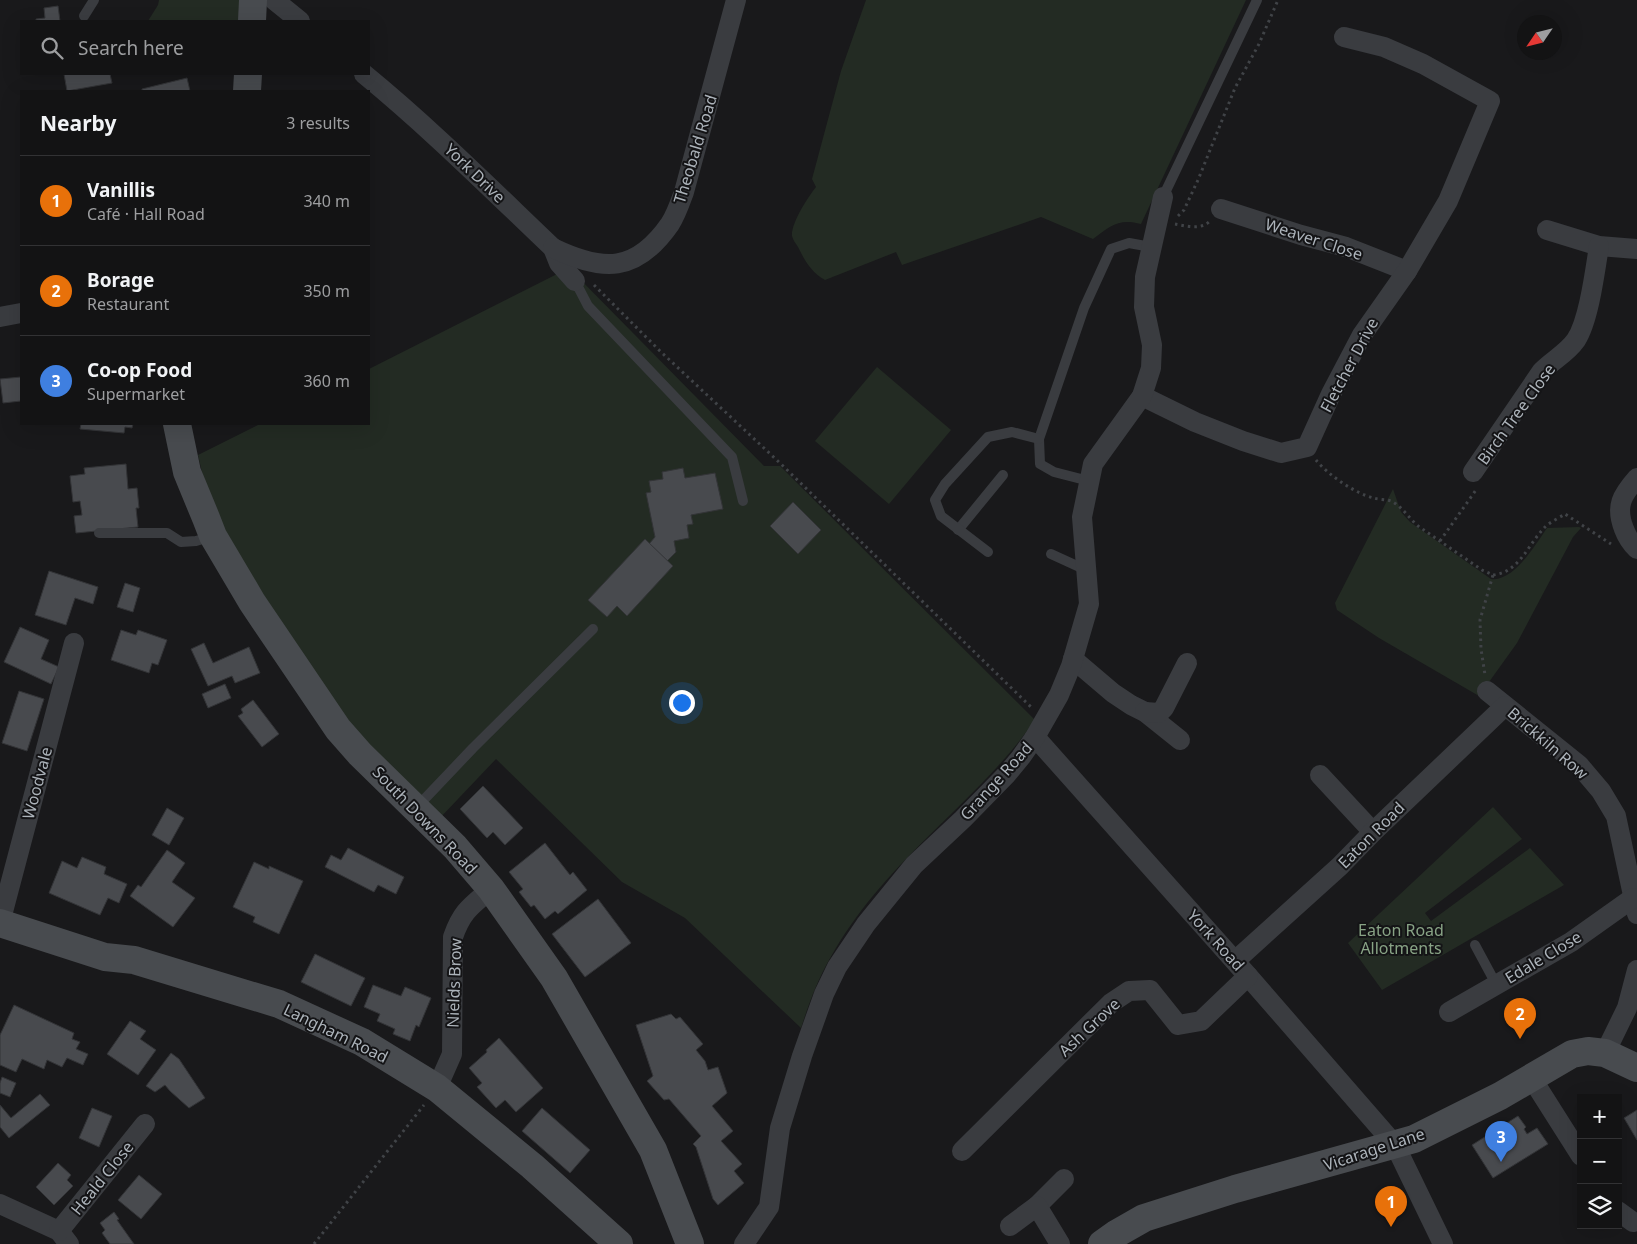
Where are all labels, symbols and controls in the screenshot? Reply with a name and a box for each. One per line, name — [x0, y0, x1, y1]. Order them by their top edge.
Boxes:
north arrow — [1517, 15, 1562, 60]
search box — [20, 20, 370, 75]
icon: search — [38, 34, 66, 62]
text: Search here — [78, 35, 184, 61]
street label: Theobald Road — [668, 92, 722, 206]
text: Nearby — [40, 109, 116, 137]
text: 3 results — [286, 112, 350, 134]
street label: York Drive — [440, 138, 510, 208]
text: Vanillis — [87, 177, 155, 203]
text: 1 — [51, 190, 61, 212]
text: 340 m — [303, 190, 350, 212]
text: Café · Hall Road — [87, 203, 205, 225]
street label: Weaver Close — [1263, 213, 1365, 265]
text: Borage — [87, 267, 154, 293]
text: 2 — [51, 280, 61, 302]
text: 350 m — [303, 280, 350, 302]
text: Restaurant — [87, 293, 169, 315]
street label: Fletcher Drive — [1315, 314, 1383, 416]
text: Co-op Food — [87, 357, 192, 383]
street label: Birch Tree Close — [1472, 359, 1560, 469]
text: 3 — [51, 370, 61, 392]
text: 360 m — [303, 370, 350, 392]
text: Supermarket — [87, 383, 185, 405]
your location — [669, 690, 695, 716]
street label: Brickkiln Row — [1503, 702, 1593, 784]
street label: Grange Road — [955, 737, 1037, 825]
street label: Woodvale — [17, 744, 57, 822]
street label: South Downs Road — [368, 761, 482, 879]
street label: Eaton Road — [1333, 797, 1409, 873]
street label: York Road — [1182, 905, 1250, 975]
park label: Eaton Road Allotments — [1358, 919, 1444, 959]
street label: Edale Close — [1501, 926, 1585, 988]
street label: Nields Brow — [441, 937, 467, 1028]
street label: Ash Grove — [1054, 993, 1124, 1061]
street label: Langham Road — [280, 998, 392, 1068]
pin: 2 — [1504, 998, 1536, 1039]
map controls — [1577, 1094, 1622, 1229]
button: + — [1577, 1094, 1622, 1139]
pin: 3 — [1485, 1121, 1517, 1162]
street label: Vicarage Lane — [1321, 1122, 1427, 1176]
street label: Heald Close — [66, 1137, 138, 1219]
button: − — [1577, 1139, 1622, 1184]
button: layers — [1577, 1184, 1622, 1229]
pin: 1 — [1375, 1186, 1407, 1227]

